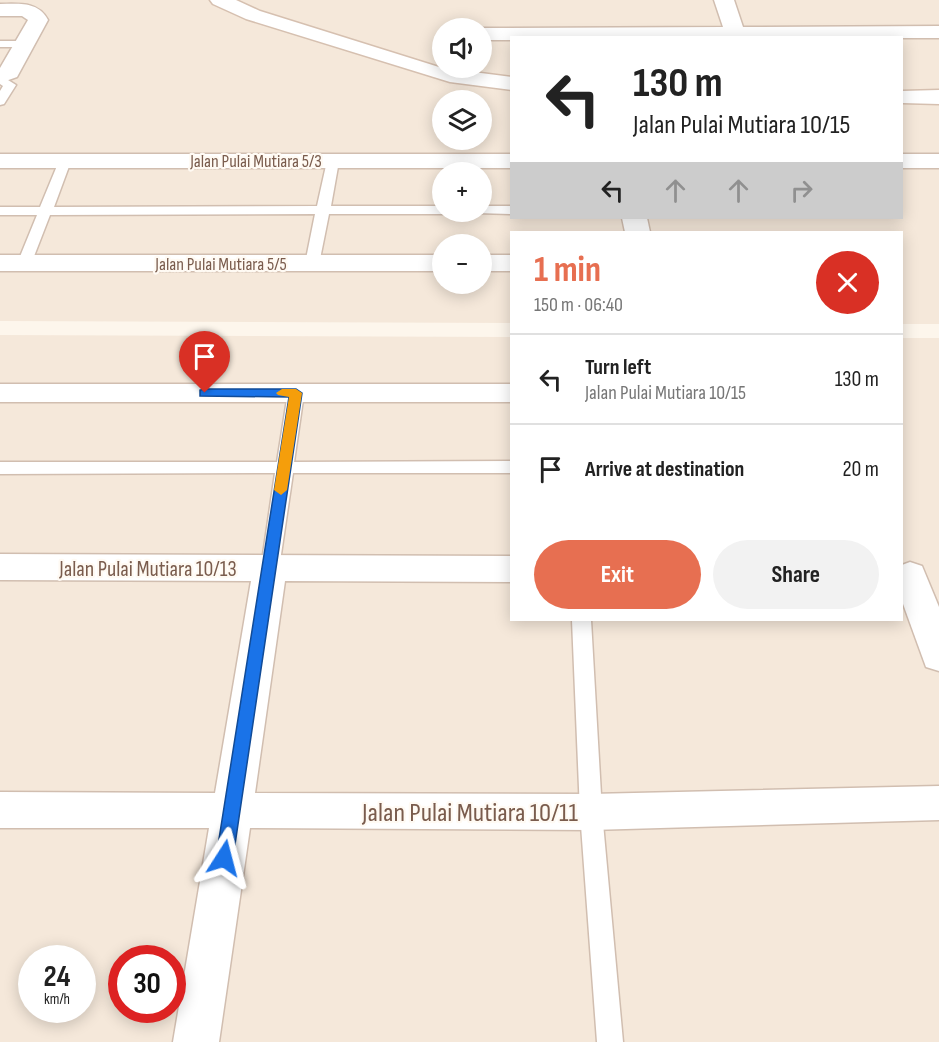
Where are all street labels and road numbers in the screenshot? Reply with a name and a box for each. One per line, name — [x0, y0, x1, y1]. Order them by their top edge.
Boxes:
street label: Jalan Pulai Mutiara 5/3 — [189, 151, 322, 172]
street label: Jalan Pulai Mutiara 5/5 — [154, 254, 287, 275]
street label: Jalan Pulai Mutiara 10/13 — [58, 556, 237, 583]
street label: Jalan Pulai Mutiara 10/11 — [361, 797, 578, 829]

